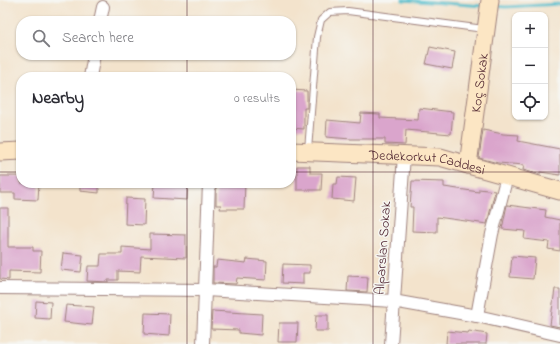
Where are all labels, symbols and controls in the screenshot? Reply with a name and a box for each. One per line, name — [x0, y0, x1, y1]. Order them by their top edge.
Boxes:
map controls — [512, 12, 548, 120]
button: + — [512, 12, 548, 48]
search box — [16, 16, 296, 60]
icon: search — [30, 27, 52, 49]
text: Search here — [62, 27, 134, 49]
button: − — [512, 48, 548, 84]
street label: Koç Sokak — [466, 51, 495, 114]
button: locate — [512, 84, 548, 120]
text: Nearby — [32, 86, 84, 111]
text: 0 results — [234, 89, 280, 108]
street label: Dedekorkut Caddesi — [368, 145, 487, 181]
street label: Alparslan Sokak — [370, 200, 397, 296]

